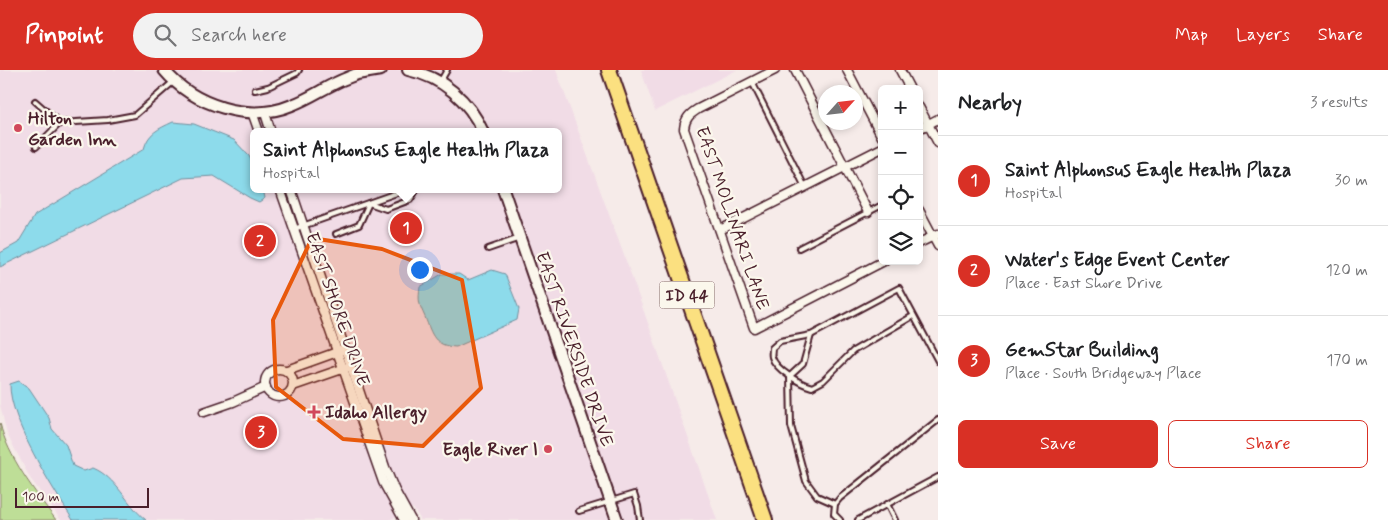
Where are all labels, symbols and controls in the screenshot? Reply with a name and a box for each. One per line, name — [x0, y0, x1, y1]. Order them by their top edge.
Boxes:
search box — [133, 13, 483, 58]
text: Pinpoint — [25, 20, 103, 51]
icon: search — [151, 21, 179, 49]
text: Search here — [191, 23, 287, 48]
text: Map — [1175, 23, 1208, 47]
text: Layers — [1236, 23, 1290, 47]
text: Share — [1318, 23, 1363, 47]
north arrow — [818, 85, 863, 130]
map controls — [878, 85, 923, 265]
button: + — [878, 85, 923, 130]
text: Nearby — [958, 89, 1022, 117]
text: 3 results — [1310, 92, 1368, 113]
place label: Hilton Garden Inn — [28, 107, 117, 152]
marker: Hilton Garden Inn — [12, 122, 24, 134]
street label: EAST MOLINARI LANE — [689, 123, 775, 313]
popup — [250, 128, 562, 193]
button: − — [878, 130, 923, 175]
text: Saint Alphonsus Eagle Health Plaza — [263, 138, 549, 163]
text: Saint Alphonsus Eagle Health Plaza — [1005, 158, 1291, 183]
text: Hospital — [263, 163, 320, 184]
text: 1 — [970, 170, 978, 191]
text: 30 m — [1335, 170, 1368, 191]
button: locate — [878, 175, 923, 220]
text: Hospital — [1005, 183, 1062, 204]
pin: 1 — [390, 209, 422, 247]
button: layers — [878, 220, 923, 265]
pin: 2 — [244, 222, 276, 260]
street label: EAST SHORE DRIVE — [299, 229, 375, 389]
text: Water's Edge Event Center — [1005, 248, 1230, 273]
street label: EAST RIVERSIDE DRIVE — [529, 249, 619, 450]
your location — [407, 257, 433, 283]
text: 2 — [970, 260, 978, 281]
text: 120 m — [1326, 260, 1368, 281]
text: Place · East Shore Drive — [1005, 273, 1163, 294]
road number: ID 44 — [660, 282, 714, 308]
text: GemStar Building — [1005, 338, 1159, 363]
text: 3 — [970, 350, 978, 371]
text: 170 m — [1326, 350, 1368, 371]
text: Place · South Bridgeway Place — [1005, 363, 1201, 384]
place label: Idaho Allergy — [325, 401, 427, 425]
marker: Idaho Allergy — [307, 405, 321, 419]
pin: 3 — [245, 413, 277, 451]
button: Save — [958, 420, 1158, 468]
button: Share — [1168, 420, 1368, 468]
place label: Eagle River I — [443, 438, 538, 462]
marker: Eagle River I — [542, 443, 554, 455]
scale bar — [15, 485, 149, 508]
text: 100 m — [22, 488, 60, 506]

